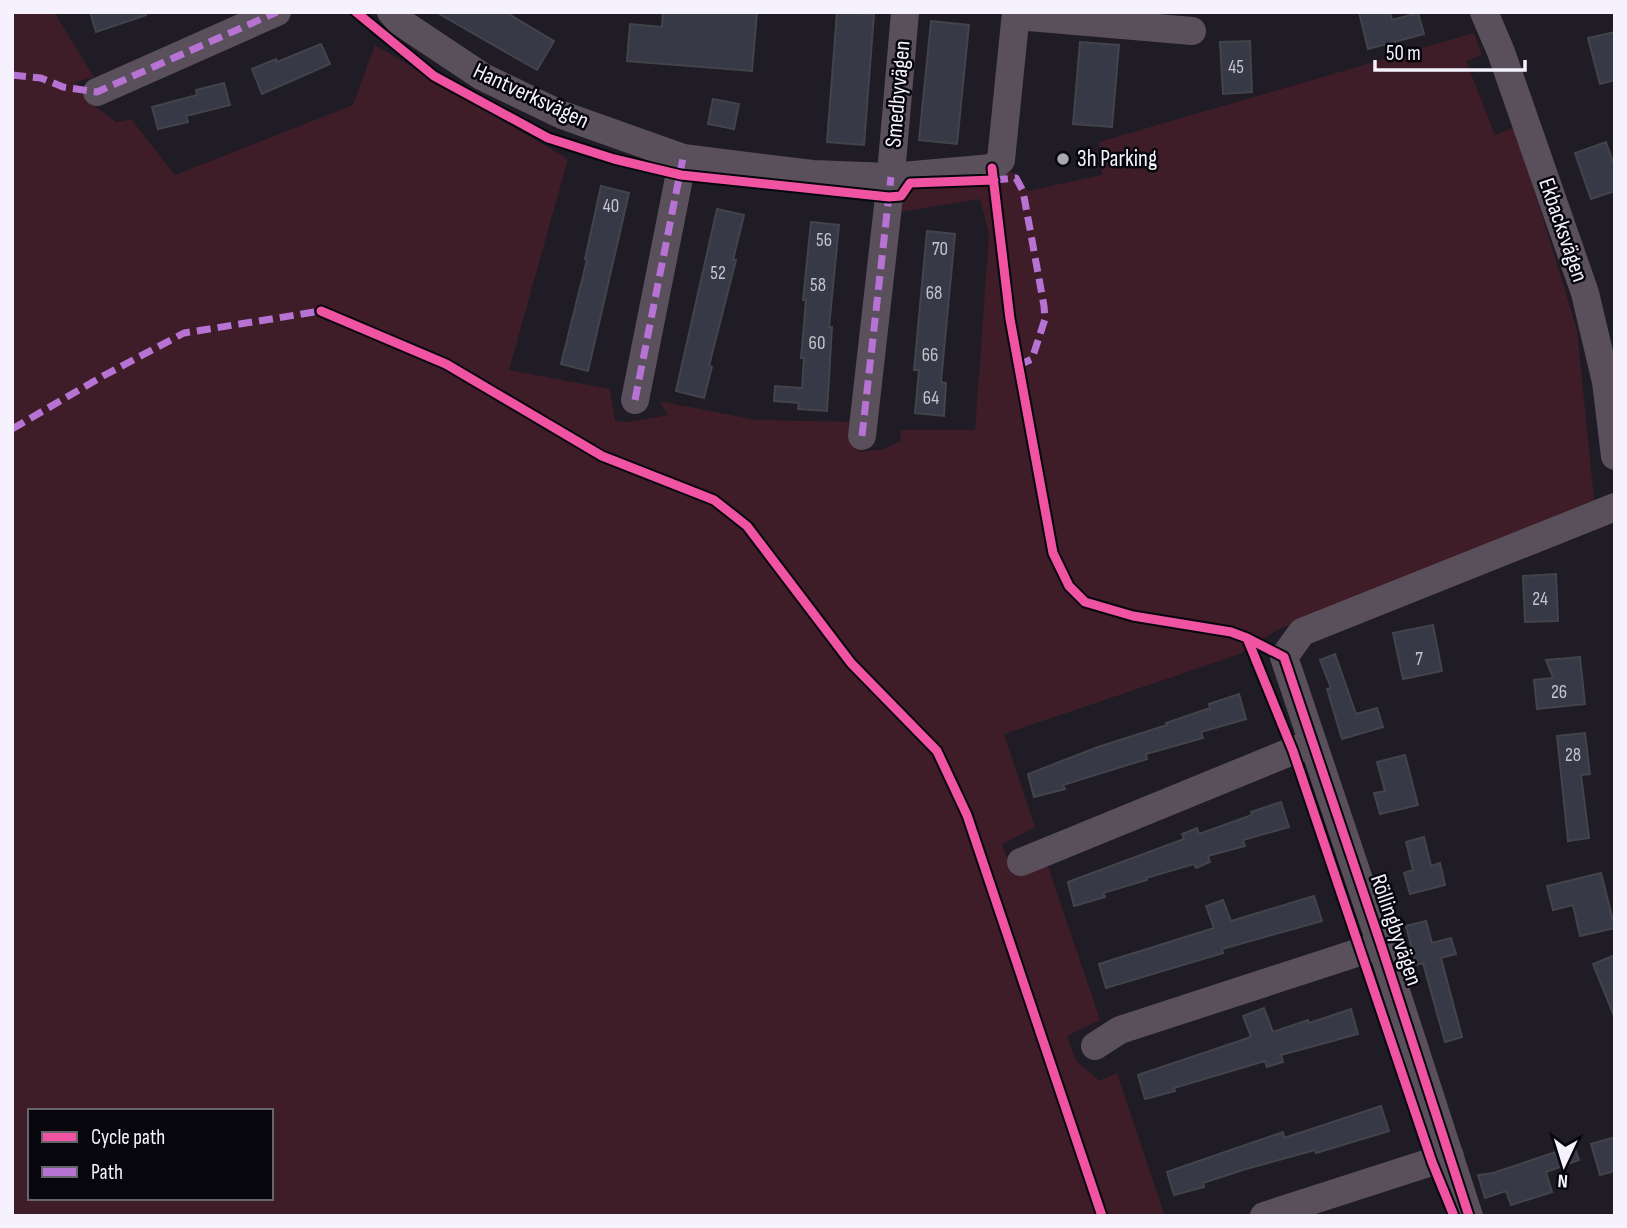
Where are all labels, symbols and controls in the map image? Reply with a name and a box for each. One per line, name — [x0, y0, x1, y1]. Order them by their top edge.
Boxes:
scale bar — [1375, 28, 1526, 72]
street label: Smedbyvägen — [879, 39, 917, 149]
text: 50 m — [1386, 41, 1421, 66]
house number: 45 — [1228, 56, 1244, 79]
street label: Hantverksvägen — [469, 57, 593, 135]
place label: 3h Parking — [1077, 145, 1157, 173]
marker: 3h Parking — [1055, 151, 1071, 167]
street label: Ekbacksvägen — [1532, 174, 1594, 286]
house number: 40 — [603, 195, 619, 218]
house number: 56 — [816, 229, 832, 252]
house number: 70 — [932, 238, 948, 261]
house number: 52 — [710, 262, 726, 285]
house number: 58 — [810, 274, 826, 297]
house number: 68 — [926, 282, 942, 305]
house number: 60 — [809, 332, 825, 355]
house number: 66 — [922, 344, 938, 367]
house number: 64 — [923, 387, 939, 410]
house number: 24 — [1532, 588, 1548, 611]
house number: 7 — [1415, 648, 1423, 671]
house number: 26 — [1551, 681, 1567, 704]
house number: 28 — [1565, 744, 1581, 767]
street label: Röllingbyvägen — [1364, 871, 1428, 989]
legend — [28, 1109, 273, 1200]
text: Cycle path — [91, 1125, 165, 1150]
north arrow — [1529, 1130, 1599, 1200]
text: Path — [91, 1160, 123, 1185]
text: N — [1557, 1169, 1569, 1192]

